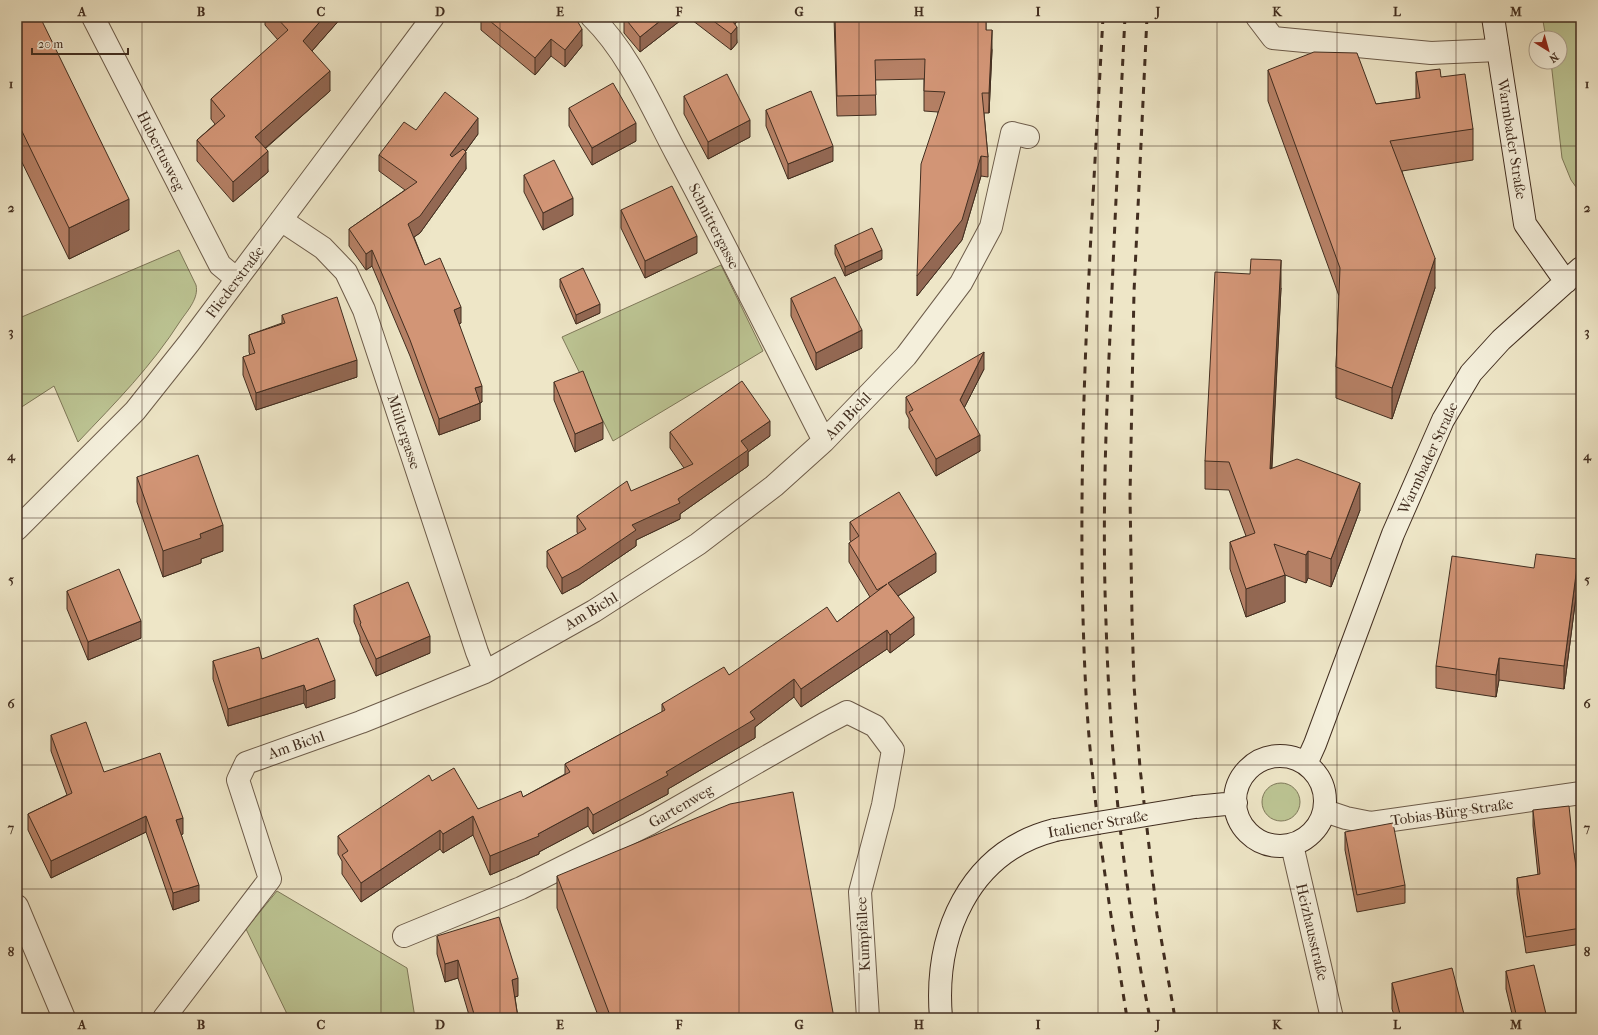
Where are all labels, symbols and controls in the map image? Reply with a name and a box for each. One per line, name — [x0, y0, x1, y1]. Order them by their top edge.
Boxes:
text: A — [77, 4, 87, 19]
text: B — [197, 4, 206, 19]
text: C — [317, 4, 326, 19]
text: D — [435, 4, 445, 19]
text: E — [556, 4, 564, 19]
text: F — [675, 4, 683, 19]
text: G — [794, 4, 804, 19]
text: H — [914, 4, 925, 19]
text: I — [1035, 4, 1041, 19]
text: J — [1154, 4, 1161, 20]
text: K — [1272, 4, 1283, 19]
text: L — [1393, 4, 1402, 19]
text: M — [1509, 4, 1522, 19]
scale bar — [32, 30, 128, 56]
north arrow — [1528, 30, 1568, 70]
text: 20 m — [38, 37, 63, 51]
text: N — [1546, 50, 1561, 66]
text: 1 — [9, 76, 14, 91]
text: 1 — [1585, 76, 1590, 91]
street label: Warmbader Straße — [1493, 77, 1530, 201]
street label: Hubertusweg — [133, 108, 189, 195]
street label: Schnittergasse — [685, 180, 744, 272]
text: 2 — [8, 200, 15, 215]
text: 2 — [1584, 200, 1591, 215]
street label: Fliederstraße — [202, 242, 268, 322]
text: 3 — [8, 324, 14, 340]
text: 3 — [1584, 324, 1590, 340]
street label: Am Bichl — [820, 389, 875, 444]
street label: Müllergasse — [383, 392, 425, 472]
street label: Warmbader Straße — [1394, 399, 1462, 518]
text: 4 — [6, 448, 16, 464]
text: 4 — [1582, 448, 1592, 464]
text: 5 — [8, 572, 14, 587]
text: 5 — [1584, 572, 1590, 587]
street label: Am Bichl — [560, 588, 621, 634]
text: 6 — [7, 696, 15, 711]
text: 6 — [1583, 696, 1591, 711]
street label: Am Bichl — [264, 727, 327, 763]
street label: Gartenweg — [646, 780, 717, 832]
street label: Tobias-Bürg-Straße — [1390, 794, 1515, 829]
street label: Italiener Straße — [1046, 806, 1150, 842]
text: 7 — [7, 820, 15, 835]
text: 7 — [1583, 820, 1591, 835]
street label: Heizhausstraße — [1292, 882, 1332, 983]
street label: Kumpfallee — [852, 896, 874, 972]
text: 8 — [8, 944, 15, 959]
text: 8 — [1584, 944, 1591, 959]
text: A — [77, 1017, 87, 1032]
text: B — [197, 1017, 206, 1032]
text: C — [317, 1017, 326, 1032]
text: D — [435, 1017, 445, 1032]
text: E — [556, 1017, 564, 1032]
text: F — [675, 1017, 683, 1032]
text: G — [794, 1017, 804, 1032]
text: H — [914, 1017, 925, 1032]
text: I — [1035, 1017, 1041, 1032]
text: J — [1154, 1017, 1161, 1033]
text: K — [1272, 1017, 1283, 1032]
text: L — [1393, 1017, 1402, 1032]
text: M — [1509, 1017, 1522, 1032]

